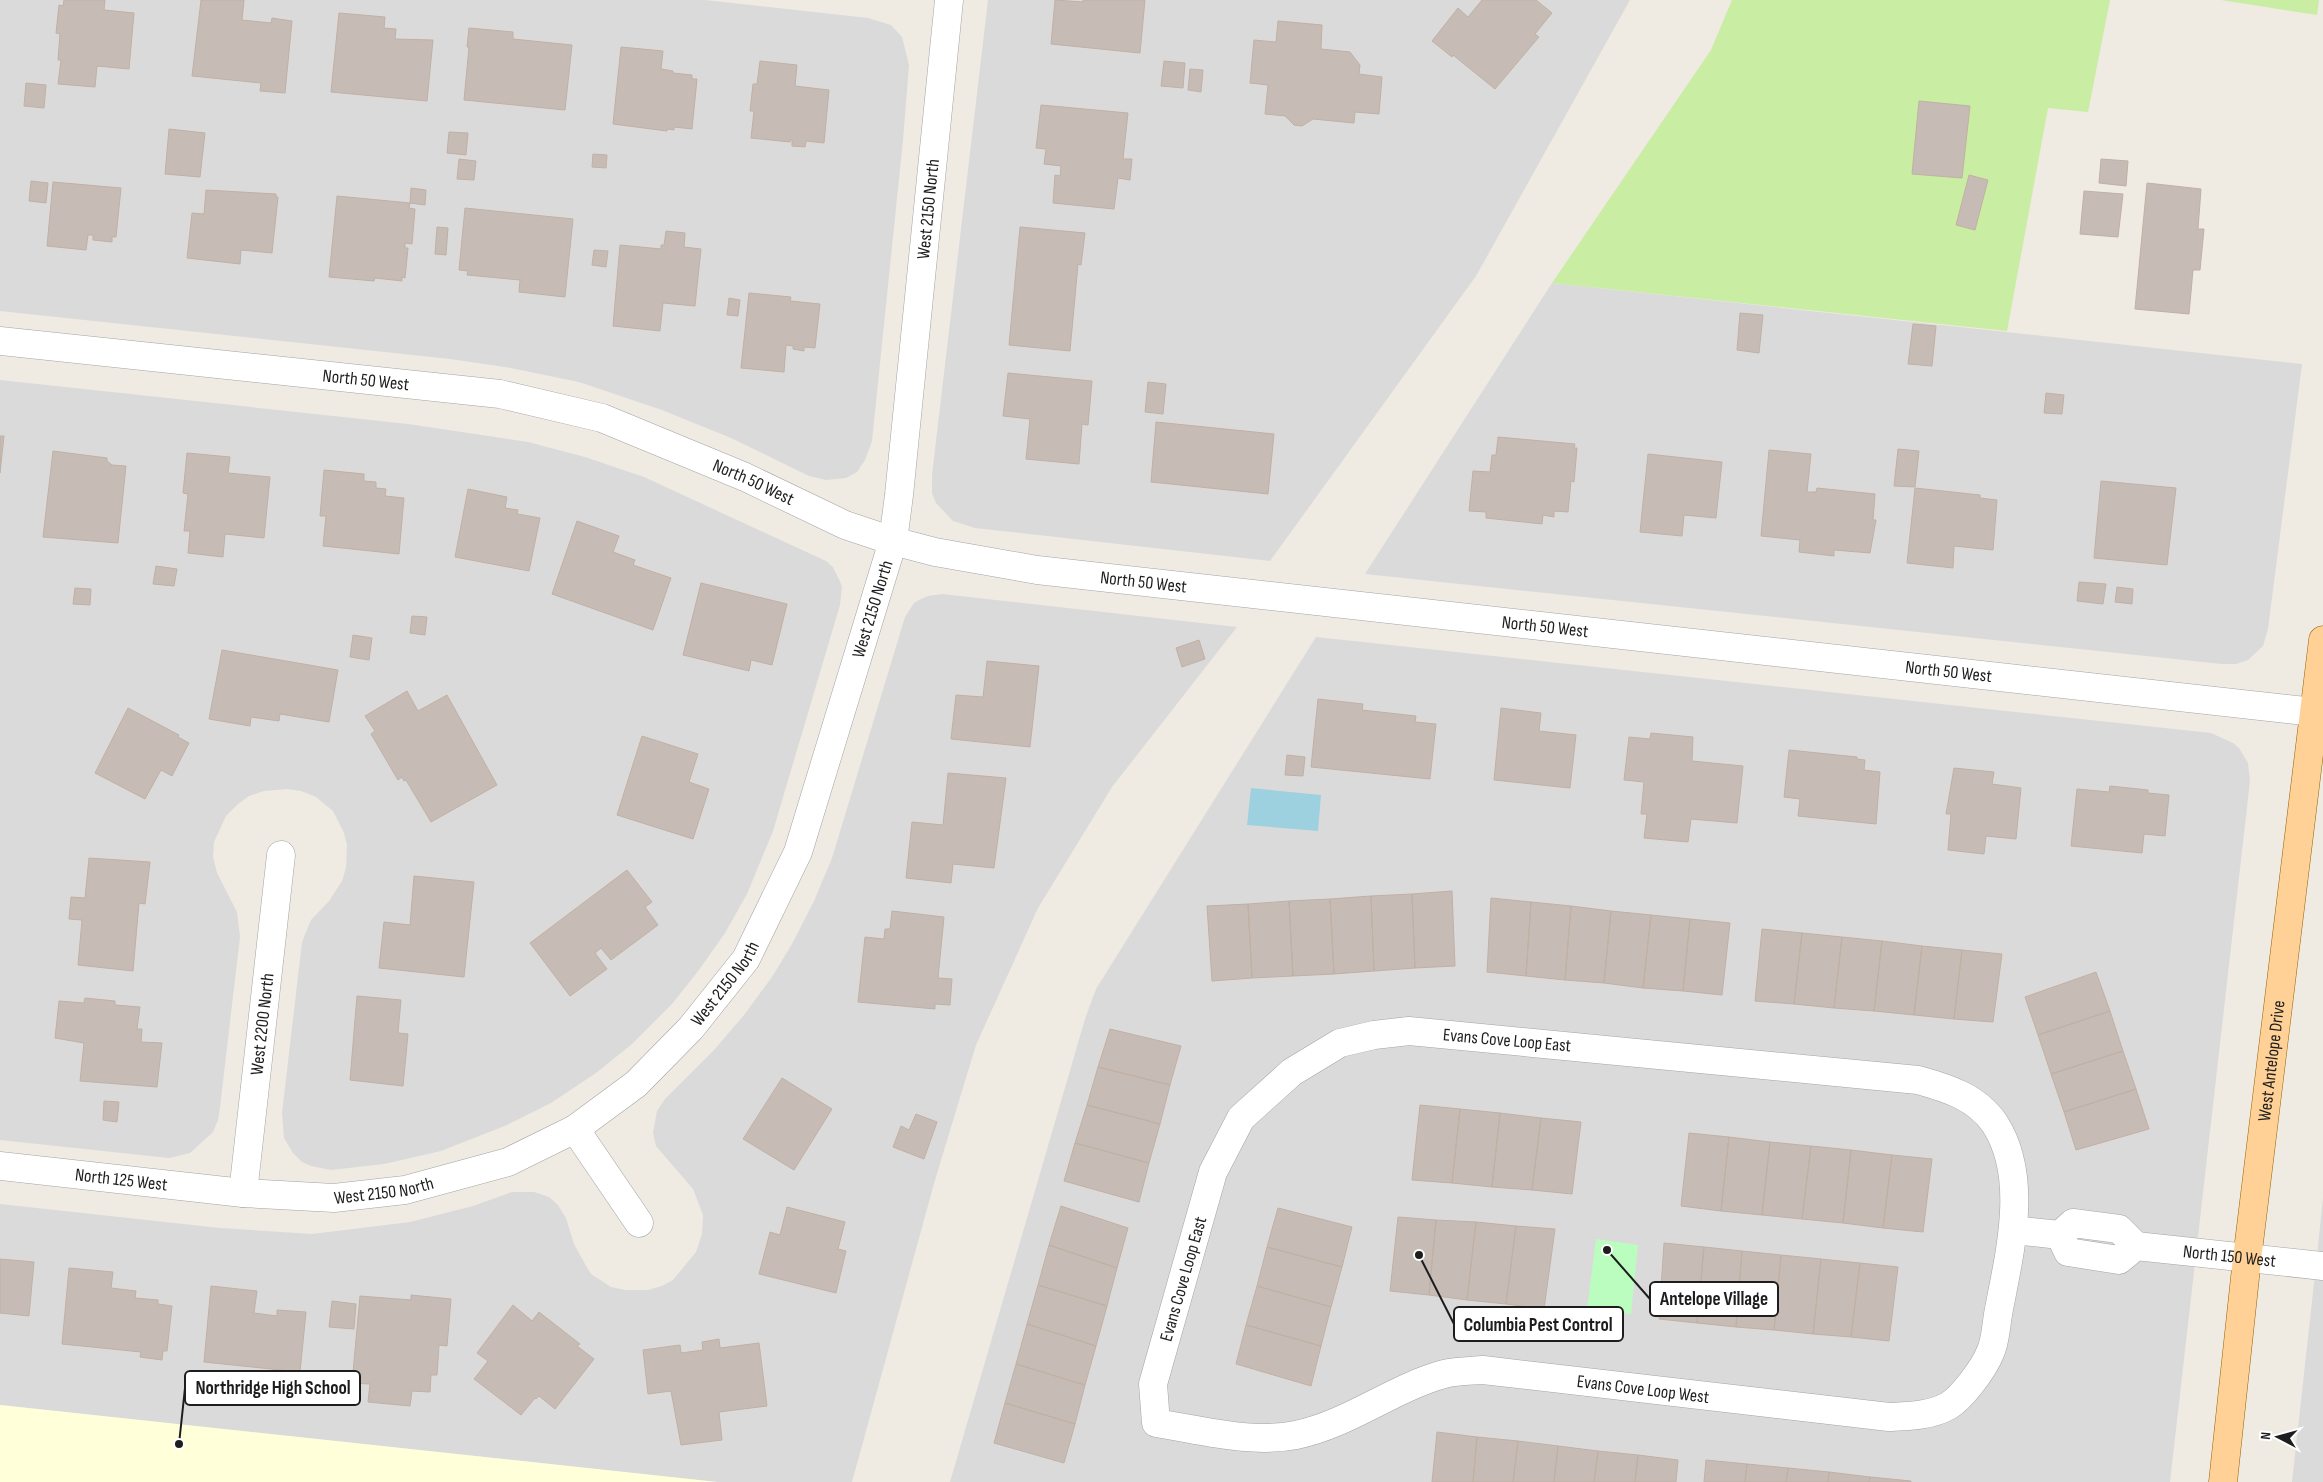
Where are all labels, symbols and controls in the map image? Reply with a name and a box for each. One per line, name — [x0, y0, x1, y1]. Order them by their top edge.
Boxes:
street label: West 2150 North — [913, 158, 944, 260]
street label: North 50 West — [322, 365, 411, 395]
street label: North 50 West — [710, 455, 798, 510]
street label: West 2150 North — [848, 558, 897, 660]
street label: North 50 West — [1099, 567, 1188, 598]
street label: North 50 West — [1501, 612, 1590, 642]
street label: North 50 West — [1904, 657, 1993, 687]
street label: West 2150 North — [687, 938, 764, 1030]
street label: West 2200 North — [246, 972, 279, 1076]
street label: West Antelope Drive — [2254, 999, 2290, 1123]
street label: Evans Cove Loop East — [1442, 1024, 1572, 1057]
street label: North 125 West — [74, 1164, 169, 1196]
street label: West 2150 North — [333, 1173, 436, 1209]
street label: Evans Cove Loop East — [1156, 1214, 1211, 1344]
street label: North 150 West — [2182, 1241, 2277, 1272]
callout: Antelope Village — [1650, 1282, 1778, 1316]
text: Antelope Village — [1659, 1288, 1768, 1311]
callout: Columbia Pest Control — [1454, 1307, 1623, 1341]
text: Columbia Pest Control — [1463, 1314, 1613, 1337]
callout: Northridge High School — [185, 1371, 360, 1405]
street label: Evans Cove Loop West — [1576, 1371, 1711, 1408]
text: Northridge High School — [195, 1377, 351, 1400]
north arrow — [2253, 1412, 2303, 1462]
text: N — [2257, 1431, 2274, 1440]

